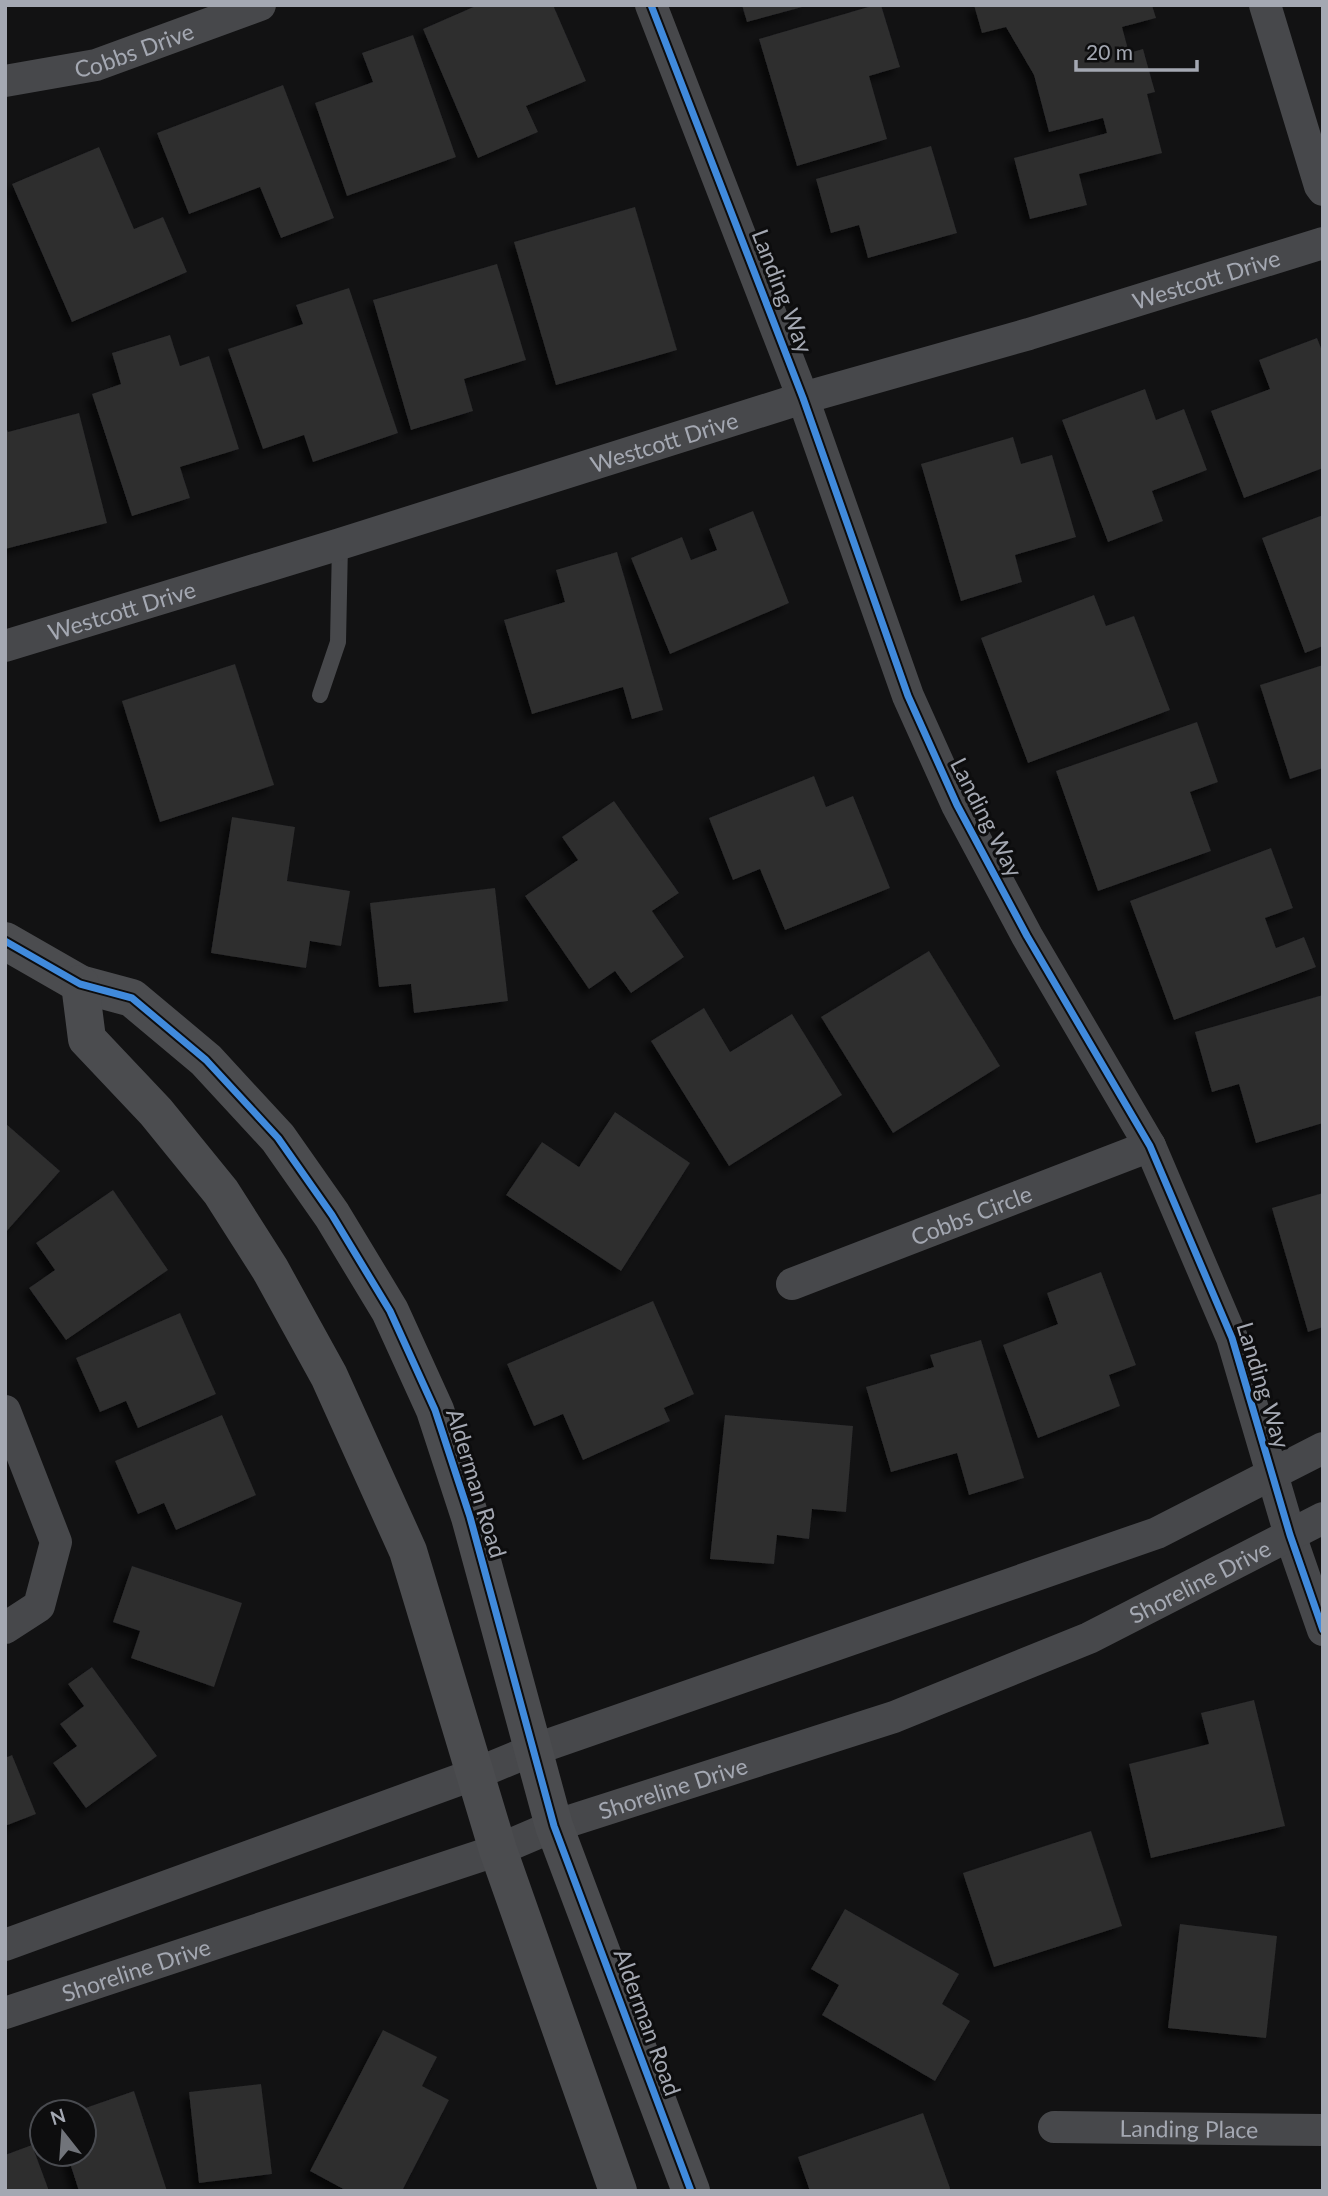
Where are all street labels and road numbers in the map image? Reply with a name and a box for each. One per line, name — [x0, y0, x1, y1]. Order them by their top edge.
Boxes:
street label: Cobbs Drive — [72, 16, 197, 83]
street label: Landing Way — [747, 225, 819, 357]
street label: Westcott Drive — [1129, 243, 1283, 315]
street label: Westcott Drive — [587, 405, 741, 478]
street label: Westcott Drive — [44, 575, 199, 646]
street label: Landing Way — [945, 753, 1029, 882]
street label: Cobbs Circle — [907, 1179, 1036, 1251]
street label: Landing Way — [1232, 1319, 1296, 1452]
street label: Alderman Road — [441, 1405, 513, 1561]
street label: Shoreline Drive — [1124, 1533, 1275, 1629]
street label: Shoreline Drive — [595, 1751, 751, 1825]
street label: Shoreline Drive — [58, 1932, 214, 2007]
street label: Alderman Road — [608, 1945, 688, 2099]
street label: Landing Place — [1119, 2114, 1259, 2143]

